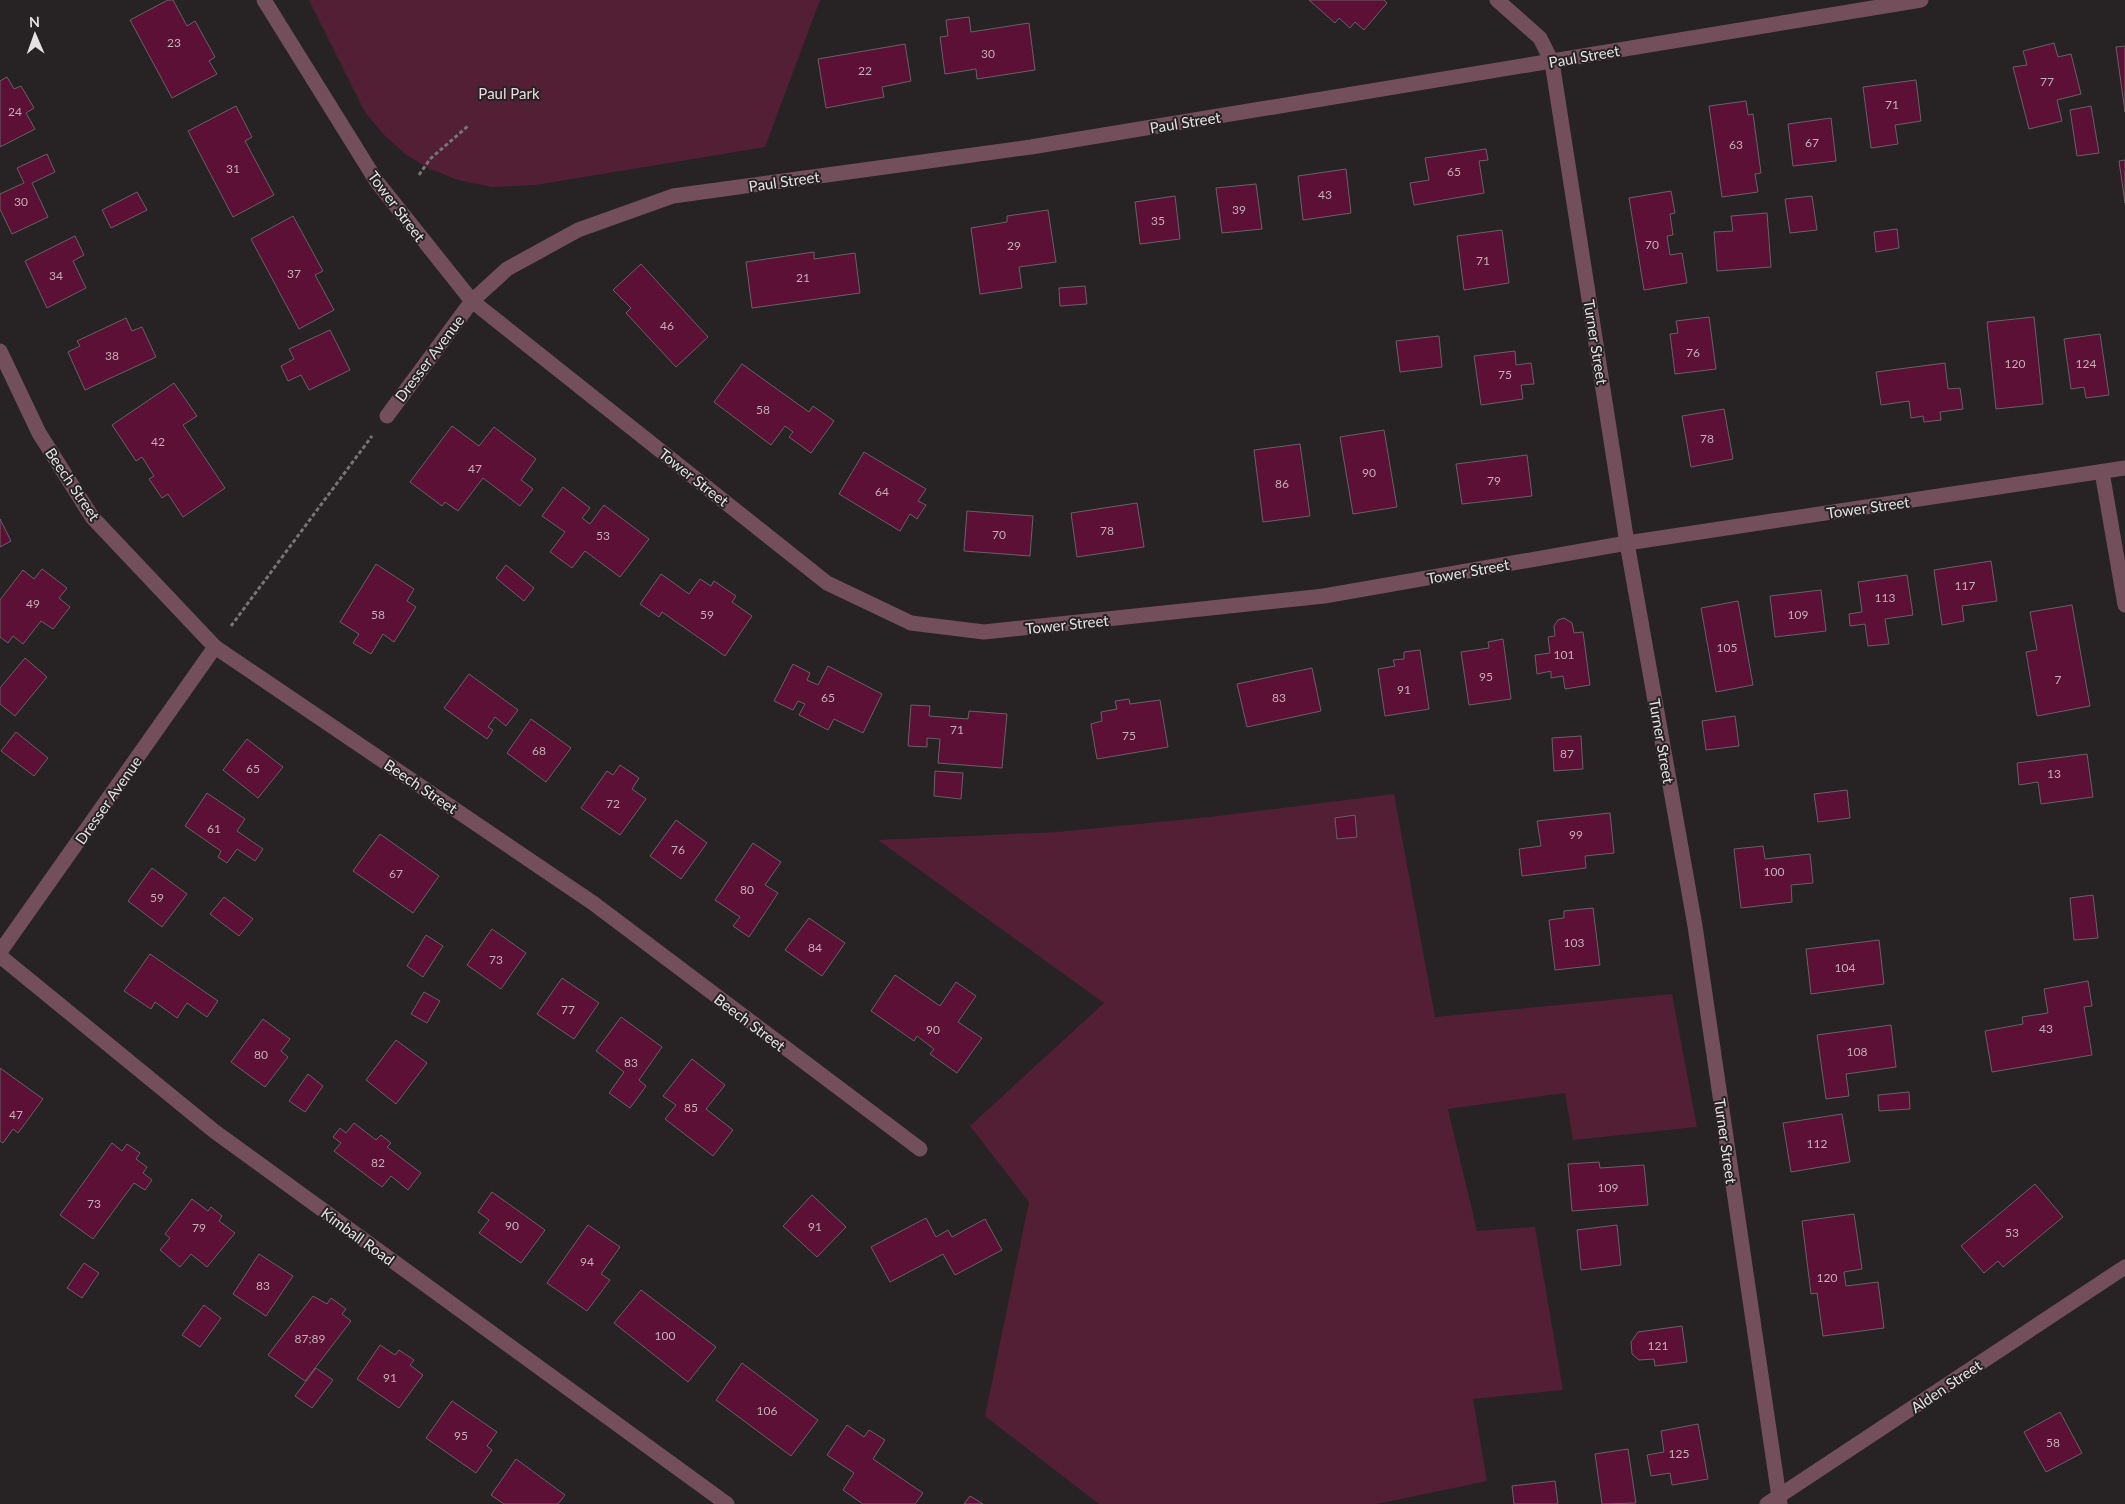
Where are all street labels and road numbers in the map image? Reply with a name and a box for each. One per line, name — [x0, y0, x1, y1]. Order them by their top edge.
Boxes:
street label: Paul Street — [1547, 41, 1621, 71]
street label: Paul Street — [1148, 107, 1222, 136]
street label: Tower Street — [365, 167, 430, 245]
street label: Paul Street — [747, 167, 821, 195]
street label: Turner Street — [1580, 298, 1612, 386]
street label: Dresser Avenue — [391, 311, 467, 405]
street label: Beech Street — [42, 444, 104, 524]
street label: Tower Street — [656, 444, 733, 510]
street label: Tower Street — [1825, 492, 1911, 522]
street label: Tower Street — [1425, 555, 1511, 587]
street label: Tower Street — [1025, 611, 1110, 637]
street label: Turner Street — [1646, 697, 1678, 785]
street label: Dresser Avenue — [71, 752, 145, 848]
street label: Beech Street — [381, 755, 461, 817]
street label: Beech Street — [711, 989, 790, 1055]
street label: Turner Street — [1711, 1097, 1741, 1185]
street label: Kimball Road — [318, 1203, 398, 1269]
street label: Alden Street — [1907, 1355, 1985, 1416]

